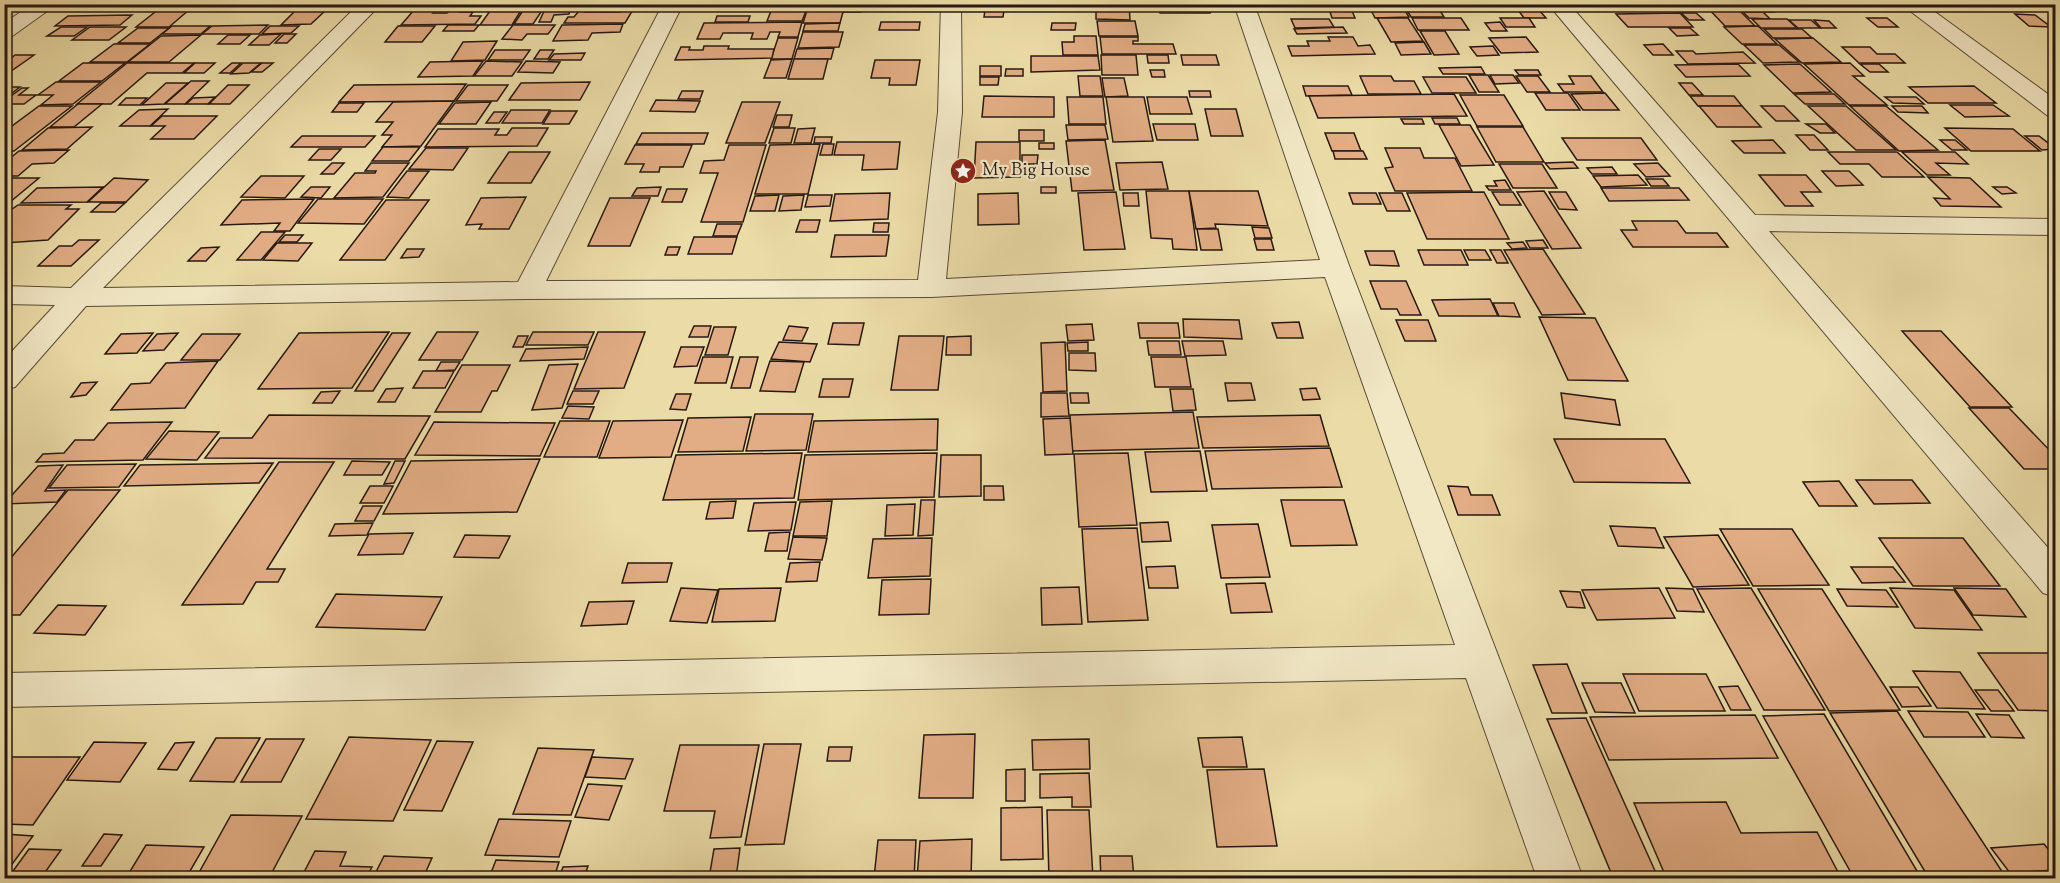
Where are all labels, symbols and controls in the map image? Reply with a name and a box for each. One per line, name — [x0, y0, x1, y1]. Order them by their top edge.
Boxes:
place icon: My Big House — [948, 156, 978, 186]
place label: My Big House — [982, 158, 1090, 184]

